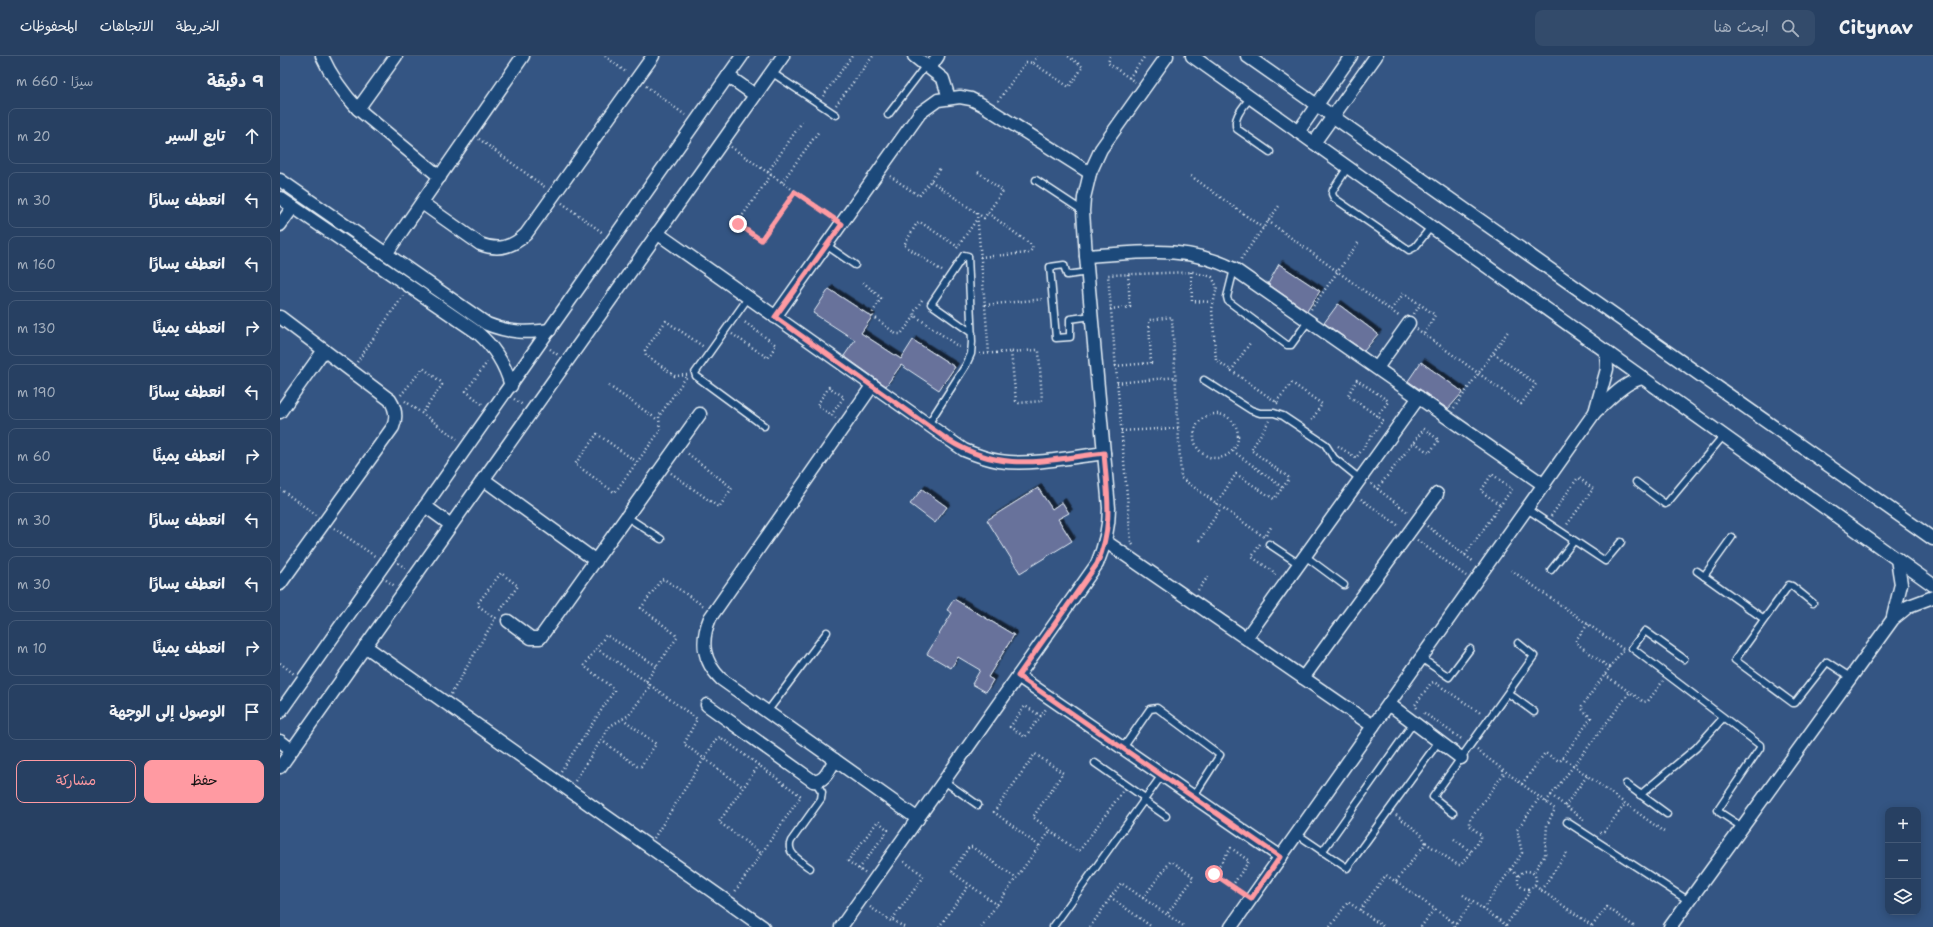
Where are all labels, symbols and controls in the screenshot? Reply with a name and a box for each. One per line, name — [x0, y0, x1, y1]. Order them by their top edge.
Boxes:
search box — [1535, 10, 1815, 46]
text: Citynav — [1839, 15, 1913, 40]
text: المحفوظات — [20, 17, 78, 35]
text: الاتجاهات — [100, 17, 154, 35]
text: الخريطة — [176, 17, 219, 35]
text: ابحث هنا — [1714, 17, 1769, 37]
icon: search — [1779, 17, 1801, 39]
text: 9 دقيقة — [207, 70, 264, 92]
text: سيرًا · 660 m — [16, 73, 93, 90]
icon: ahead — [241, 125, 263, 147]
text: تابع السير — [166, 126, 225, 146]
text: 20 m — [17, 128, 50, 145]
icon: left — [241, 189, 263, 211]
text: انعطف يسارًا — [149, 190, 225, 210]
text: 30 m — [17, 192, 51, 209]
route end — [729, 215, 747, 233]
icon: left — [241, 253, 263, 275]
text: انعطف يسارًا — [149, 254, 225, 274]
text: 160 m — [17, 256, 56, 273]
icon: right — [241, 317, 263, 339]
text: انعطف يمينًا — [153, 318, 225, 338]
text: 130 m — [17, 320, 55, 337]
icon: left — [241, 381, 263, 403]
text: انعطف يسارًا — [149, 382, 225, 402]
text: 190 m — [17, 384, 56, 401]
icon: right — [241, 445, 263, 467]
text: انعطف يمينًا — [153, 446, 225, 466]
text: 60 m — [17, 448, 51, 465]
icon: left — [241, 509, 263, 531]
text: انعطف يسارًا — [149, 510, 225, 530]
text: 30 m — [17, 512, 51, 529]
icon: left — [241, 573, 263, 595]
text: انعطف يسارًا — [149, 574, 225, 594]
text: 30 m — [17, 576, 51, 593]
icon: right — [241, 637, 263, 659]
text: انعطف يمينًا — [153, 638, 225, 658]
text: 10 m — [17, 640, 47, 657]
icon: arrive — [241, 701, 263, 723]
text: الوصول إلى الوجهة — [109, 702, 225, 722]
button: مشاركة — [16, 760, 136, 803]
button: حفظ — [144, 760, 264, 803]
map controls — [1885, 807, 1921, 915]
button: + — [1885, 807, 1921, 843]
button: − — [1885, 843, 1921, 879]
route start — [1205, 865, 1223, 883]
button: layers — [1885, 879, 1921, 915]

